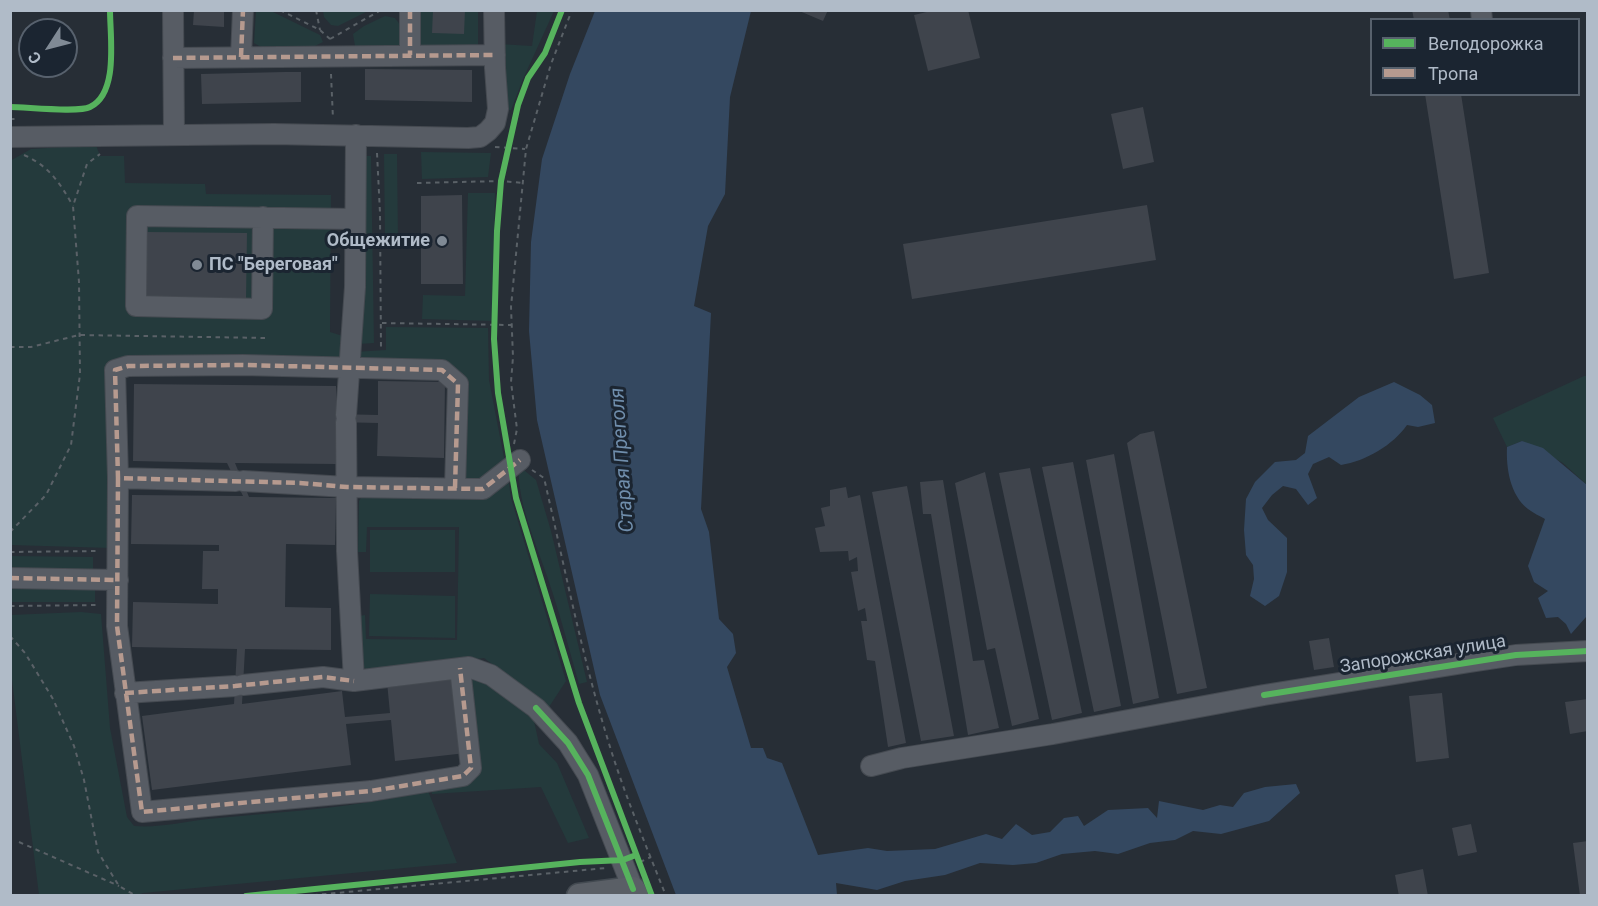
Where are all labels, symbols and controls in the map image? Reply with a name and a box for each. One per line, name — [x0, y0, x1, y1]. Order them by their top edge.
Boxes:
north arrow — [18, 18, 78, 78]
legend — [1370, 18, 1580, 96]
text: Велодорожка — [1428, 33, 1543, 54]
text: С — [24, 48, 45, 68]
text: Тропа — [1428, 63, 1478, 84]
place label: Общежитие — [327, 230, 430, 252]
marker: Общежитие — [435, 234, 449, 248]
place label: ПС "Береговая" — [209, 254, 338, 276]
marker: ПС "Береговая" — [190, 258, 204, 272]
water label: Старая Преголя — [606, 387, 640, 533]
street label: Запорожская улица — [1339, 631, 1507, 679]

